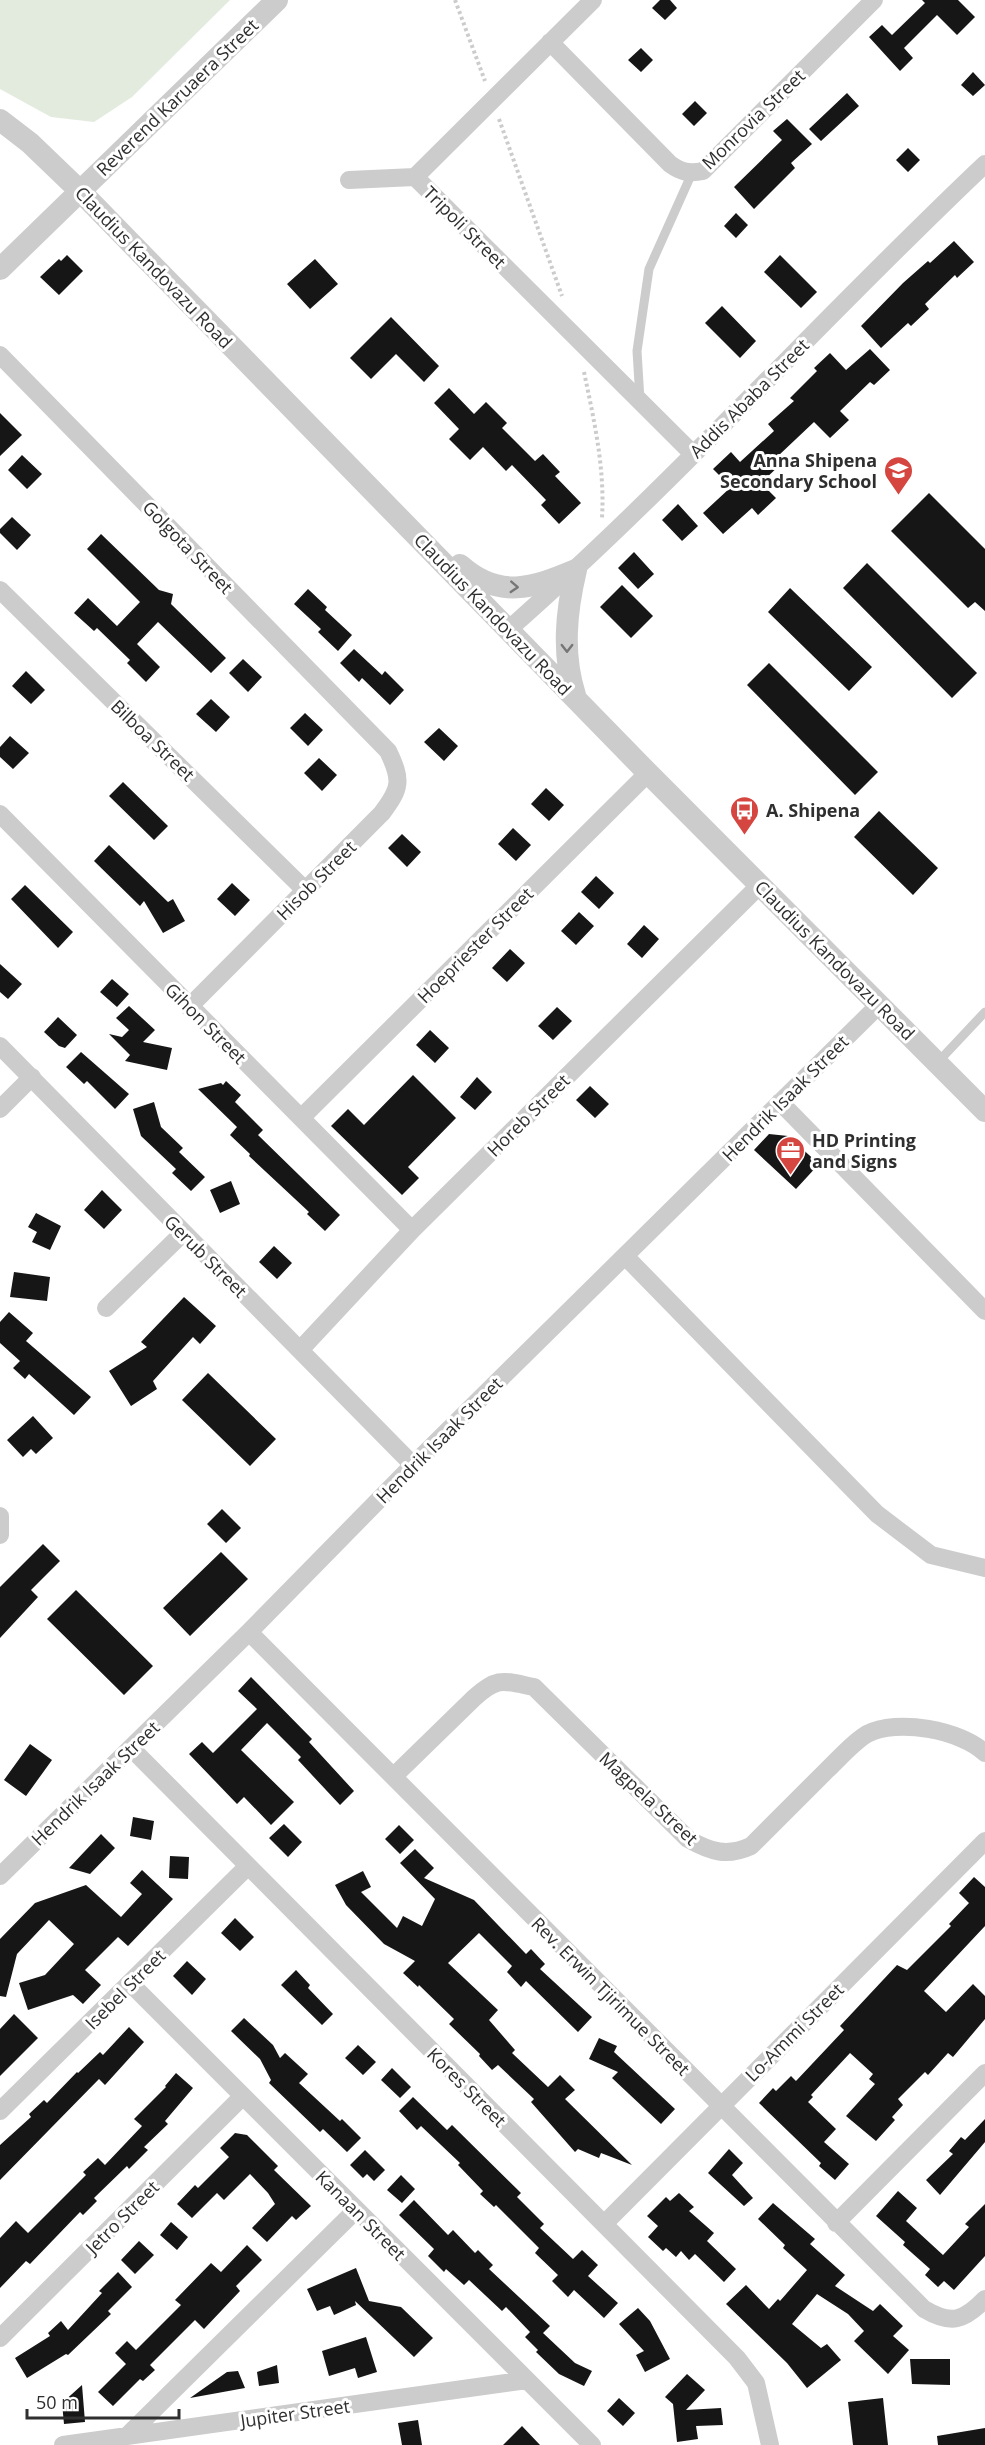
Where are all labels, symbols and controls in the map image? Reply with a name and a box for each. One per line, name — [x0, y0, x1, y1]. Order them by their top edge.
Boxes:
street label: Reverend Karuaera Street — [91, 13, 263, 181]
street label: Monrovia Street — [696, 64, 810, 174]
street label: Tripoli Street — [418, 180, 512, 274]
street label: Claudius Kandovazu Road — [70, 181, 238, 353]
street label: Addis Ababa Street — [684, 333, 814, 463]
place label: Anna Shipena Secondary School — [720, 448, 877, 493]
school or university icon: Anna Shipena Secondary School — [882, 454, 914, 496]
street label: Golgota Street — [138, 495, 238, 599]
street label: Claudius Kandovazu Road — [409, 528, 577, 700]
one-way arrow — [509, 581, 518, 594]
one-way arrow — [561, 644, 573, 653]
street label: Bilboa Street — [106, 694, 200, 786]
bus stop icon: A. Shipena — [729, 794, 761, 836]
place label: A. Shipena — [766, 798, 860, 822]
street label: Hisob Street — [271, 835, 361, 925]
street label: Claudius Kandovazu Road — [750, 875, 920, 1045]
street label: Hoepriester Street — [412, 882, 538, 1008]
street label: Gihon Street — [160, 977, 252, 1069]
street label: Hendrik Isaak Street — [717, 1030, 853, 1166]
street label: Horeb Street — [481, 1068, 575, 1162]
place label: HD Printing and Signs — [812, 1128, 916, 1173]
office icon: HD Printing and Signs — [775, 1134, 807, 1176]
street label: Gerub Street — [159, 1209, 253, 1303]
street label: Hendrik Isaak Street — [371, 1372, 507, 1508]
street label: Hendrik Isaak Street — [26, 1716, 164, 1850]
street label: Magpela Street — [595, 1746, 703, 1850]
street label: Rev. Erwin Tjirimue Street — [527, 1912, 695, 2080]
street label: Isebel Street — [80, 1944, 170, 2034]
street label: Lo-Ammi Street — [739, 1977, 849, 2087]
street label: Kores Street — [422, 2042, 512, 2132]
street label: Kanaan Street — [311, 2165, 411, 2265]
street label: Jetro Street — [79, 2175, 164, 2260]
scale bar — [27, 2382, 178, 2420]
text: 50 m — [36, 2390, 78, 2414]
street label: Jupiter Street — [237, 2393, 351, 2433]

